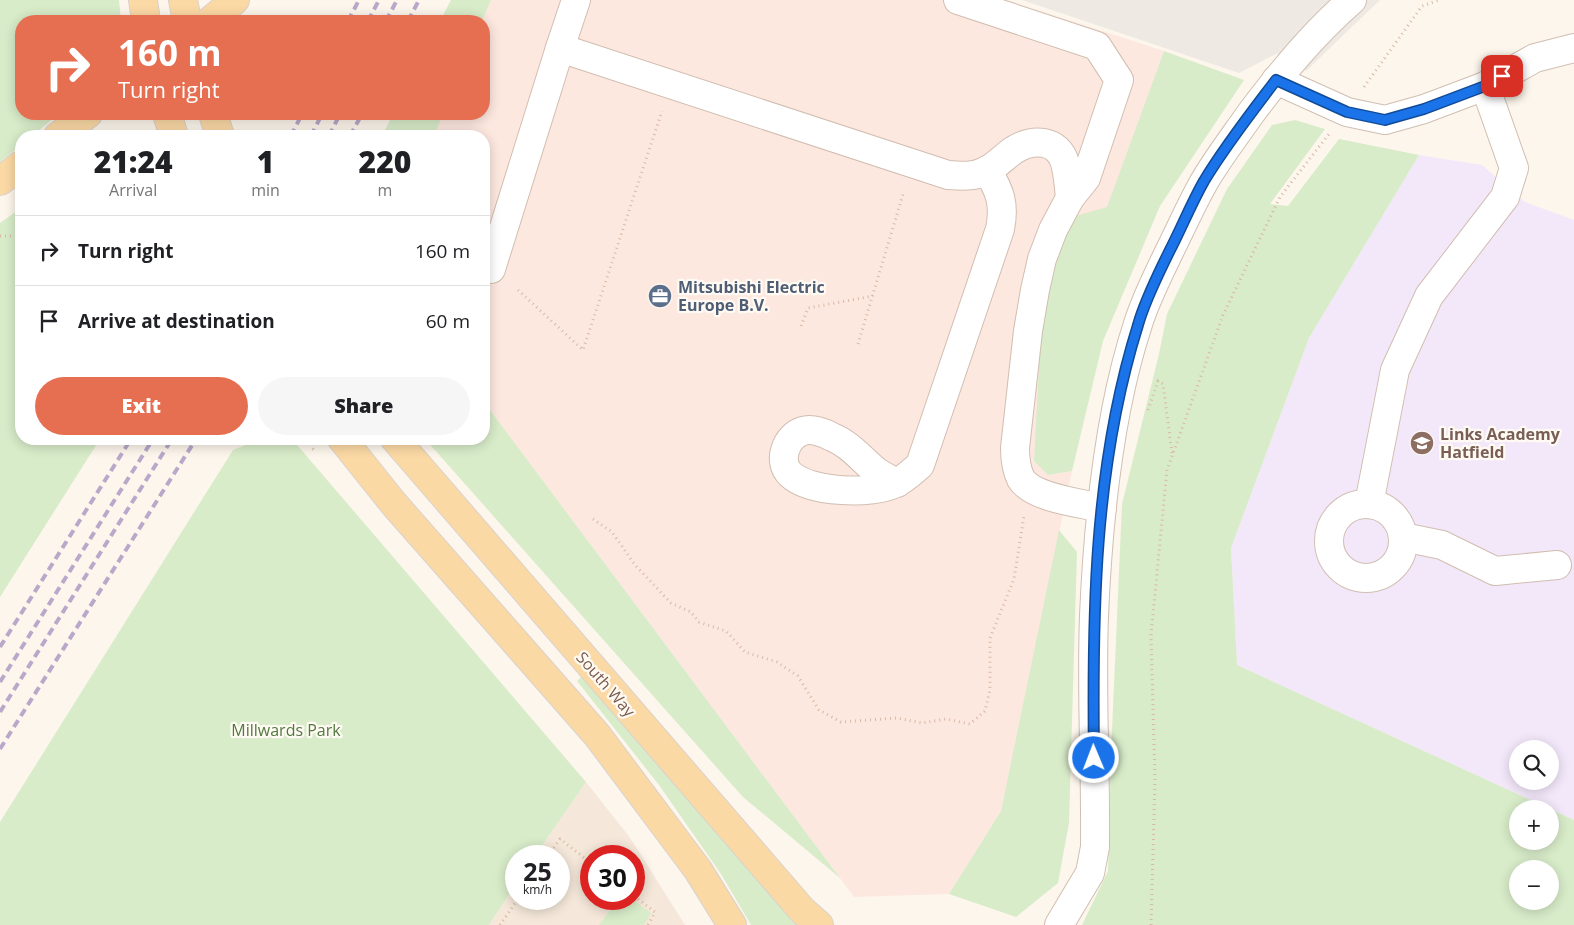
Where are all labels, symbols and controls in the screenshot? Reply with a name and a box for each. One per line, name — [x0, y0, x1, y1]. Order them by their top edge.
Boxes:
text: 160 m — [118, 29, 222, 76]
icon: right — [35, 35, 100, 100]
pin — [1481, 55, 1523, 97]
icon: arrive — [1488, 62, 1516, 90]
text: Turn right — [118, 74, 220, 104]
text: 21:24 — [94, 141, 173, 182]
text: 1 — [257, 141, 274, 182]
text: 220 — [359, 141, 411, 182]
text: Arrival — [109, 179, 157, 201]
text: min — [251, 179, 280, 201]
text: m — [378, 179, 392, 201]
icon: right — [35, 237, 63, 265]
text: Turn right — [78, 238, 173, 264]
text: 160 m — [415, 238, 470, 264]
place label: Mitsubishi Electric Europe B.V. — [678, 276, 825, 316]
office icon: Mitsubishi Electric Europe B.V. — [647, 283, 673, 309]
icon: arrive — [35, 307, 63, 335]
text: Arrive at destination — [78, 308, 275, 334]
text: 60 m — [426, 308, 470, 334]
button: Exit — [35, 377, 248, 435]
button: Share — [258, 377, 470, 435]
place label: Links Academy Hatfield — [1440, 423, 1561, 463]
school or university icon: Links Academy Hatfield — [1409, 430, 1435, 456]
street label: South Way — [572, 647, 641, 722]
park label: Millwards Park — [231, 719, 341, 741]
position arrow — [1067, 731, 1119, 783]
map controls — [1509, 740, 1559, 910]
button: search — [1509, 740, 1559, 790]
button: + — [1509, 800, 1559, 850]
speed limit sign: 30 — [580, 845, 645, 910]
text: 25 — [523, 854, 552, 888]
button: − — [1509, 860, 1559, 910]
text: km/h — [523, 881, 552, 898]

